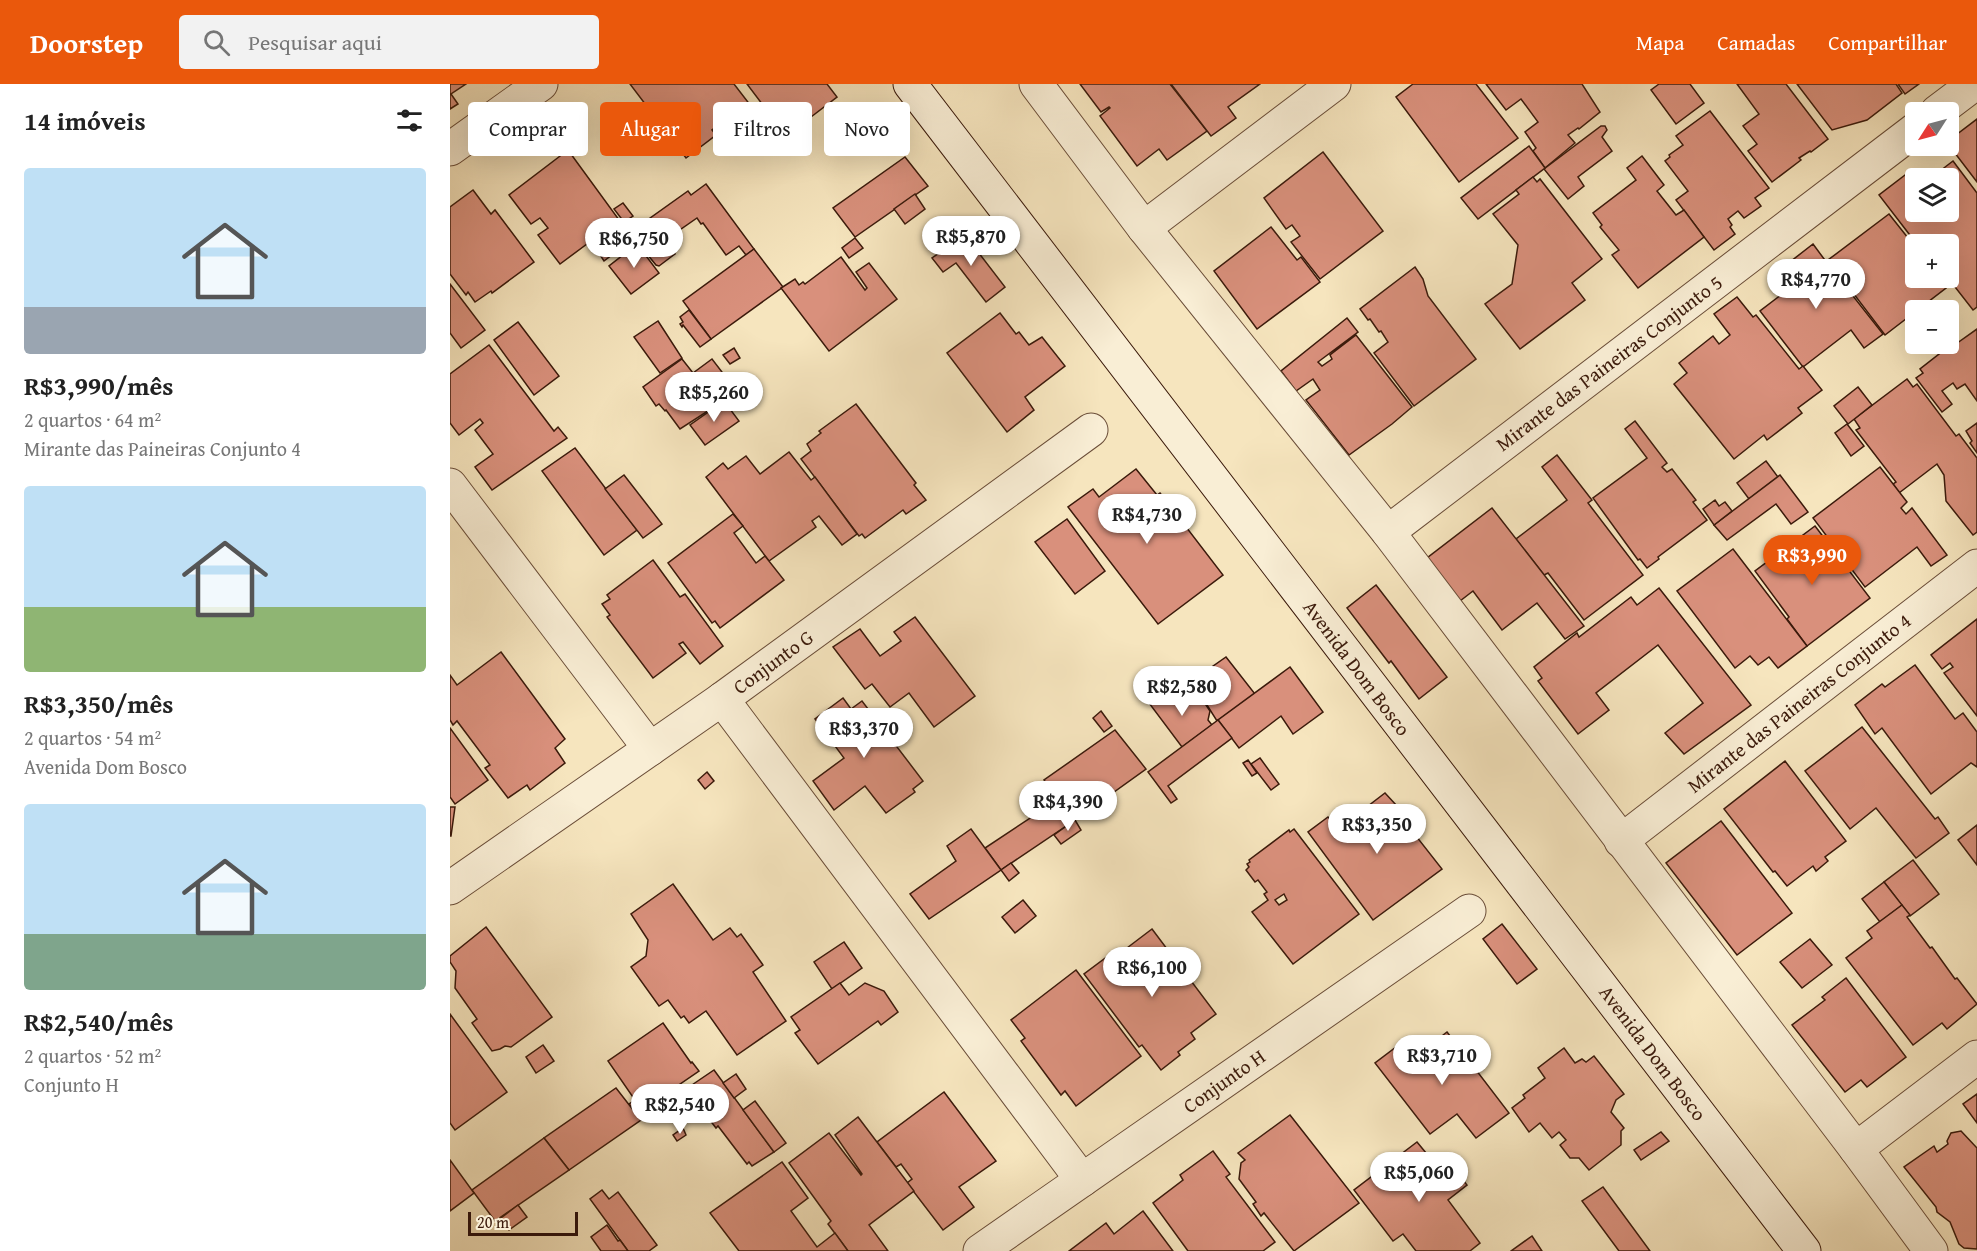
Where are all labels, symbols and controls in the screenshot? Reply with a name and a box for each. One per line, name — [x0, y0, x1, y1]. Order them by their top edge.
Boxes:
search box — [179, 15, 599, 69]
text: Doorstep — [30, 22, 143, 63]
icon: search — [200, 26, 233, 59]
text: Pesquisar aqui — [248, 26, 382, 58]
text: Mapa — [1636, 27, 1684, 58]
text: Camadas — [1717, 27, 1795, 58]
text: Compartilhar — [1828, 27, 1947, 58]
text: 14 imóveis — [24, 101, 146, 140]
chip: Comprar — [468, 102, 588, 156]
chip: Alugar — [600, 102, 701, 156]
chip: Filtros — [713, 102, 812, 156]
chip: Novo — [824, 102, 910, 156]
north arrow — [1905, 102, 1959, 156]
map controls — [1905, 102, 1959, 354]
icon: filters — [393, 104, 426, 137]
button: layers — [1905, 168, 1959, 222]
icon: home — [171, 207, 279, 315]
pin: R$5,870 — [916, 216, 1026, 267]
pin: R$6,750 — [579, 218, 689, 269]
text: R$5,870 — [936, 221, 1006, 250]
text: R$6,750 — [599, 223, 669, 252]
button: + — [1905, 234, 1959, 288]
pin: R$4,770 — [1761, 259, 1871, 310]
text: R$4,770 — [1781, 264, 1851, 293]
street label: Mirante das Paineiras Conjunto 5 — [1489, 268, 1728, 458]
button: − — [1905, 300, 1959, 354]
text: R$3,990/mês — [24, 366, 173, 405]
pin: R$5,260 — [659, 372, 769, 423]
text: R$5,260 — [679, 377, 749, 406]
text: 2 quartos · 64 m² — [24, 405, 161, 434]
text: Mirante das Paineiras Conjunto 4 — [24, 434, 301, 463]
pin: R$4,730 — [1092, 494, 1202, 545]
text: R$4,730 — [1112, 499, 1182, 528]
icon: home — [171, 525, 279, 633]
pin: R$3,990 — [1757, 535, 1867, 586]
text: R$3,990 — [1777, 540, 1847, 569]
street label: Avenida Dom Bosco — [1297, 594, 1418, 742]
street label: Mirante das Paineiras Conjunto 4 — [1681, 606, 1917, 799]
street label: Conjunto G — [726, 622, 819, 701]
pin: R$2,580 — [1127, 666, 1237, 717]
text: R$2,580 — [1147, 671, 1217, 700]
text: R$3,350/mês — [24, 684, 173, 723]
pin: R$3,370 — [809, 708, 919, 759]
text: R$3,370 — [829, 713, 899, 742]
text: 2 quartos · 54 m² — [24, 723, 161, 752]
text: Avenida Dom Bosco — [24, 752, 187, 781]
pin: R$4,390 — [1013, 781, 1123, 832]
text: R$4,390 — [1033, 786, 1103, 815]
pin: R$3,350 — [1322, 804, 1432, 855]
text: R$3,350 — [1342, 809, 1412, 838]
icon: home — [171, 843, 279, 951]
pin: R$6,100 — [1097, 947, 1207, 998]
text: R$6,100 — [1117, 952, 1187, 981]
street label: Avenida Dom Bosco — [1593, 979, 1714, 1127]
text: R$2,540/mês — [24, 1002, 173, 1041]
pin: R$3,710 — [1387, 1035, 1497, 1086]
text: R$3,710 — [1407, 1040, 1477, 1069]
text: 2 quartos · 52 m² — [24, 1041, 161, 1070]
street label: Conjunto H — [1177, 1042, 1271, 1120]
text: Conjunto H — [24, 1070, 119, 1099]
pin: R$2,540 — [625, 1084, 735, 1135]
text: R$2,540 — [645, 1089, 715, 1118]
pin: R$5,060 — [1364, 1152, 1474, 1203]
text: R$5,060 — [1384, 1157, 1454, 1186]
scale bar — [468, 1209, 578, 1236]
text: 20 m — [477, 1210, 509, 1234]

